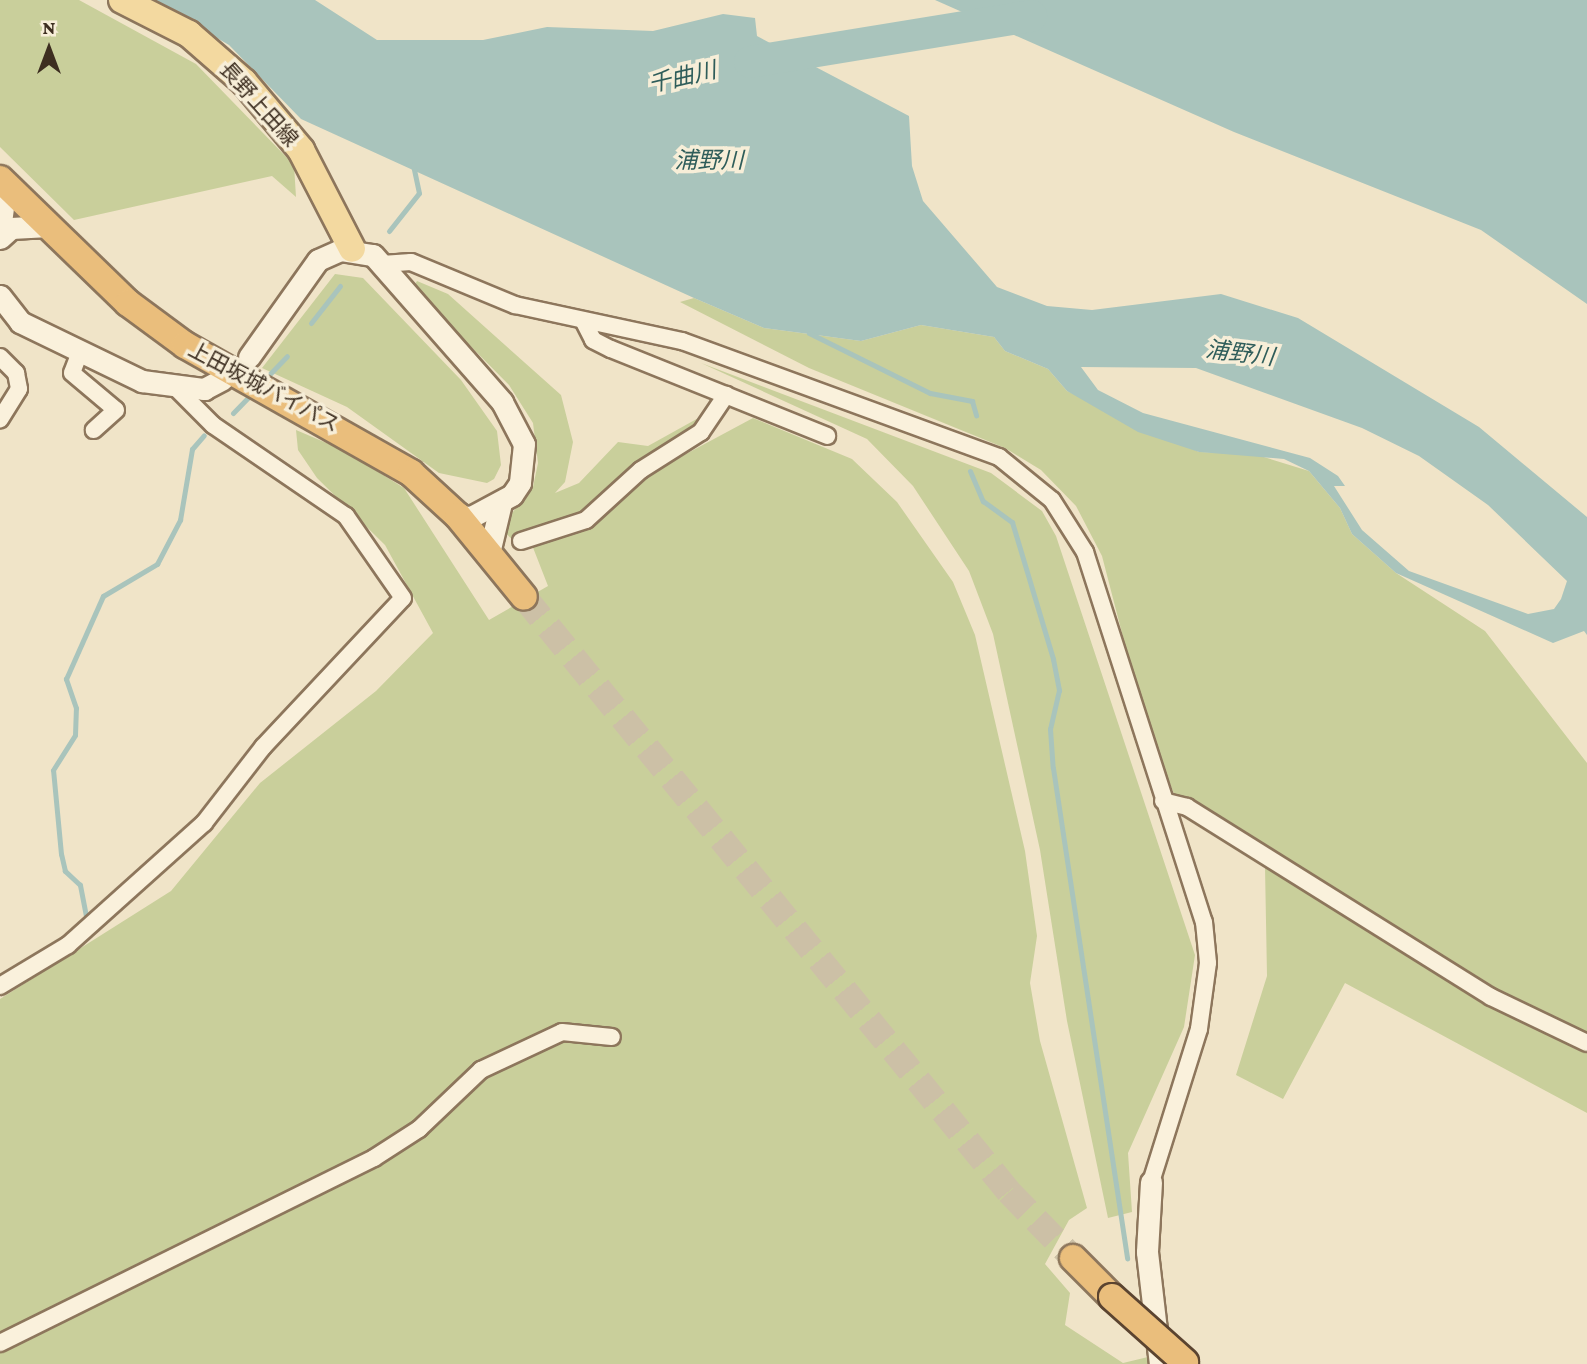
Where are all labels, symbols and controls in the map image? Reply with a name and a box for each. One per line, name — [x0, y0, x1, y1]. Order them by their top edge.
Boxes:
north arrow — [14, 14, 84, 84]
text: N — [43, 17, 55, 38]
water label: 千曲川 — [645, 56, 719, 98]
street label: 長野上田線 — [215, 57, 303, 151]
water label: 浦野川 — [675, 146, 743, 174]
water label: 浦野川 — [1204, 335, 1276, 371]
street label: 上田坂城バイパス — [184, 336, 344, 438]

